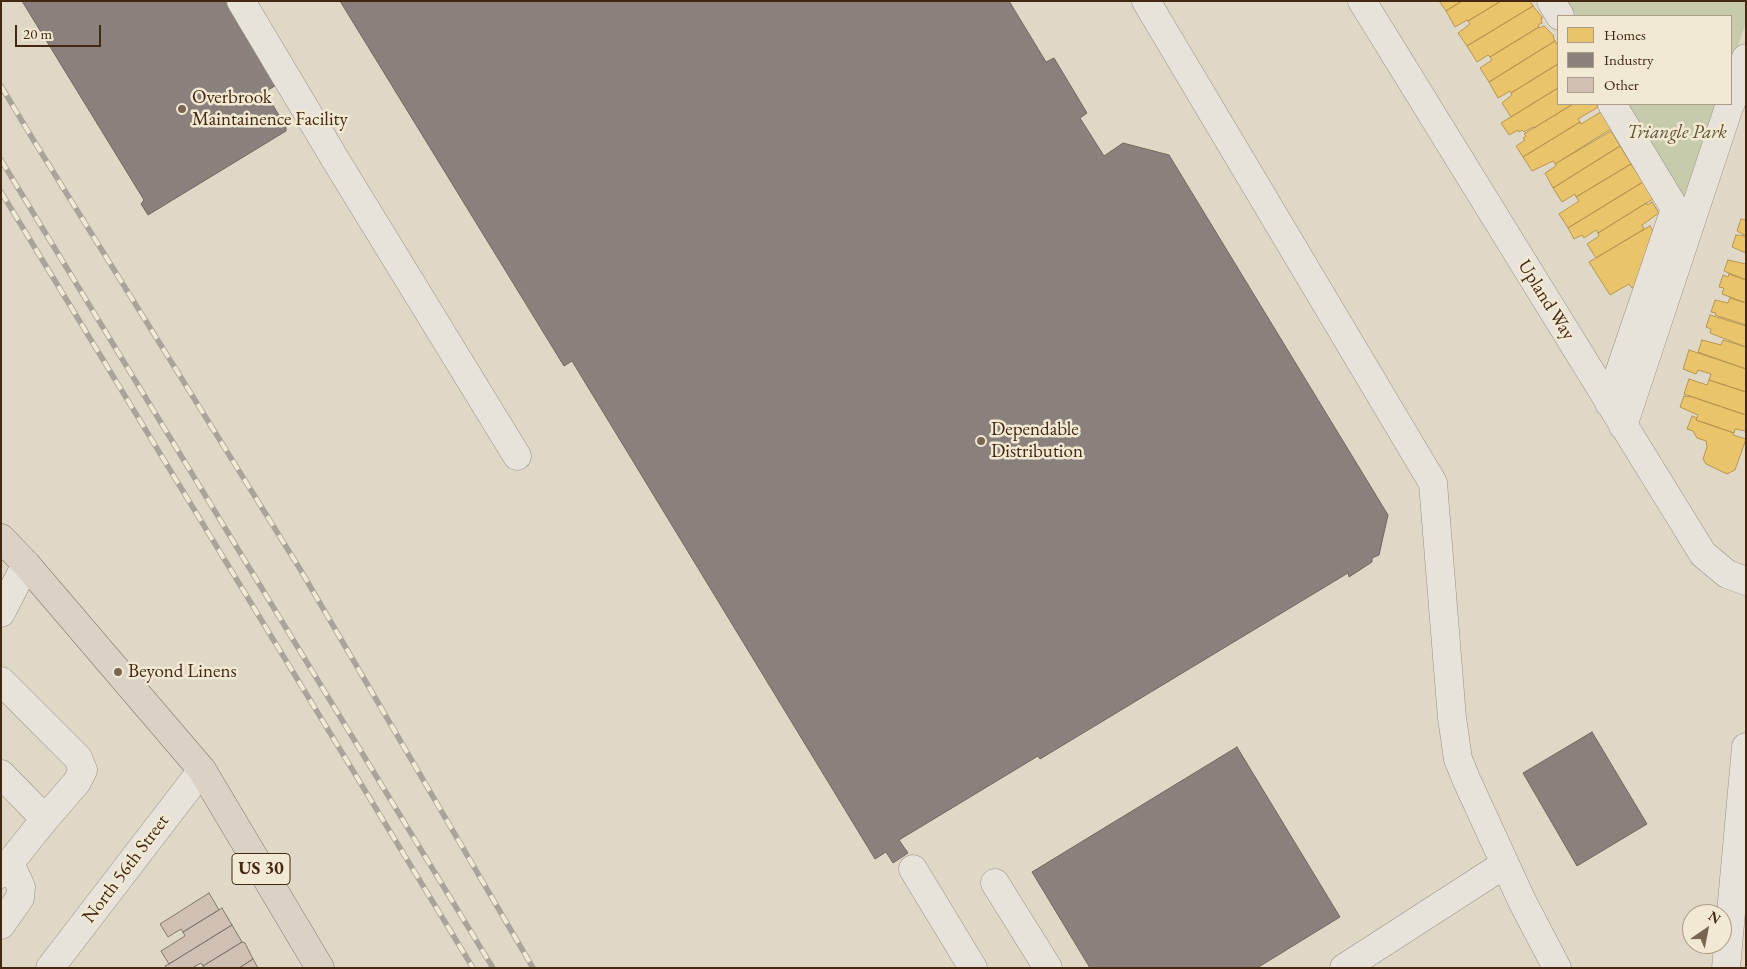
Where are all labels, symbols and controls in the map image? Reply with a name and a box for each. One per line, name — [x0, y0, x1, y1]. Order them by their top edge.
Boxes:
scale bar — [18, 15, 104, 47]
legend — [1557, 15, 1732, 105]
text: 20 m — [23, 24, 52, 43]
text: Homes — [1604, 25, 1646, 44]
text: Industry — [1604, 50, 1654, 69]
text: Other — [1604, 75, 1639, 94]
place label: Overbrook Maintainence Facility — [192, 87, 348, 131]
marker: Overbrook Maintainence Facility — [176, 103, 188, 115]
park label: Triangle Park — [1627, 122, 1727, 144]
street label: Upland Way — [1512, 256, 1580, 344]
place label: Dependable Distribution — [991, 419, 1083, 463]
marker: Dependable Distribution — [975, 435, 987, 447]
place label: Beyond Linens — [128, 661, 237, 683]
marker: Beyond Linens — [112, 666, 124, 678]
street label: North 56th Street — [78, 810, 174, 928]
road number: US 30 — [232, 854, 290, 884]
north arrow — [1682, 904, 1732, 954]
text: N — [1705, 907, 1724, 928]

